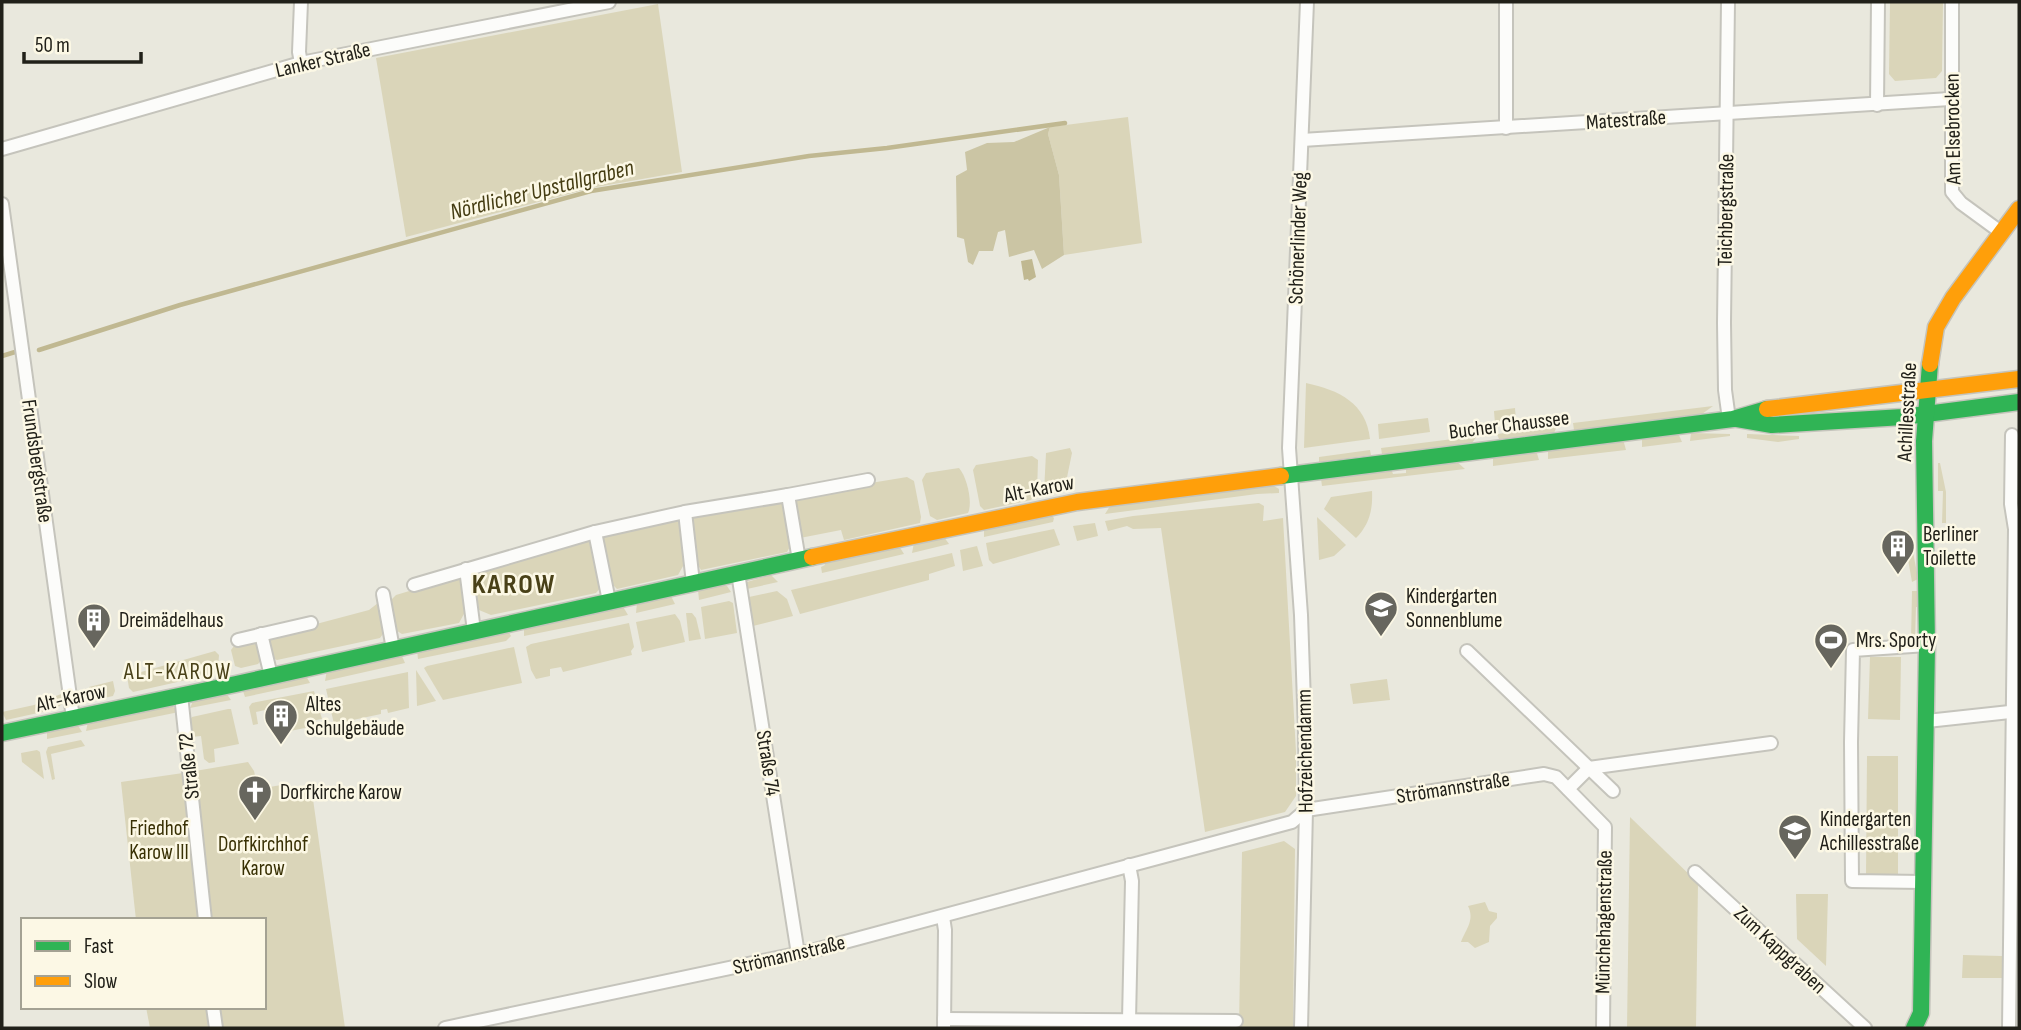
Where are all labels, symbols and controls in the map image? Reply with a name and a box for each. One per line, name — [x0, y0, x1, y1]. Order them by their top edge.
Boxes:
scale bar — [24, 21, 142, 65]
text: 50 m — [35, 33, 70, 58]
street label: Lanker Straße — [273, 37, 373, 83]
street label: Am Elsebrocken — [1940, 73, 1966, 186]
street label: Matestraße — [1585, 105, 1667, 135]
street label: Teichbergstraße — [1713, 153, 1739, 267]
water label: Nördlicher Upstallgraben — [447, 154, 637, 226]
street label: Schönerlinder Weg — [1283, 171, 1313, 305]
street label: Achillesstraße — [1892, 362, 1922, 463]
street label: Frundsbergstraße — [16, 398, 58, 524]
street label: Bucher Chaussee — [1447, 405, 1571, 445]
street label: Alt-Karow — [1001, 470, 1076, 508]
place label: Berliner Toilette — [1923, 522, 1979, 571]
building icon: Berliner Toilette — [1879, 527, 1917, 576]
district label: KAROW — [472, 568, 556, 601]
place label: Kindergarten Sonnenblume — [1406, 584, 1502, 633]
school or university icon: Kindergarten Sonnenblume — [1362, 589, 1400, 638]
building icon: Dreimädelhaus — [75, 601, 113, 650]
place label: Dreimädelhaus — [119, 608, 223, 633]
sports icon: Mrs. Sporty — [1812, 621, 1850, 670]
place label: Mrs. Sporty — [1856, 628, 1936, 653]
district label: ALT-KAROW — [123, 658, 232, 686]
street label: Alt-Karow — [33, 678, 108, 718]
street label: Hofzeichendamm — [1291, 689, 1319, 813]
place label: Altes Schulgebäude — [305, 692, 405, 741]
building icon: Altes Schulgebäude — [262, 697, 300, 746]
street label: Straße 74 — [751, 729, 786, 798]
street label: Straße 72 — [173, 731, 205, 801]
street label: Strömannstraße — [1395, 767, 1511, 809]
church icon: Dorfkirche Karow — [236, 773, 274, 822]
place label: Dorfkirche Karow — [280, 780, 402, 805]
place label: Kindergarten Achillesstraße — [1819, 807, 1919, 856]
school or university icon: Kindergarten Achillesstraße — [1776, 812, 1814, 861]
park label: Friedhof Karow III — [129, 816, 189, 865]
park label: Dorfkirchhof Karow — [218, 832, 309, 881]
street label: Münchehagenstraße — [1590, 850, 1618, 994]
street label: Zum Kappgraben — [1729, 901, 1831, 999]
legend — [21, 918, 266, 1009]
street label: Strömannstraße — [730, 930, 848, 980]
text: Fast — [84, 934, 114, 959]
text: Slow — [84, 969, 118, 994]

